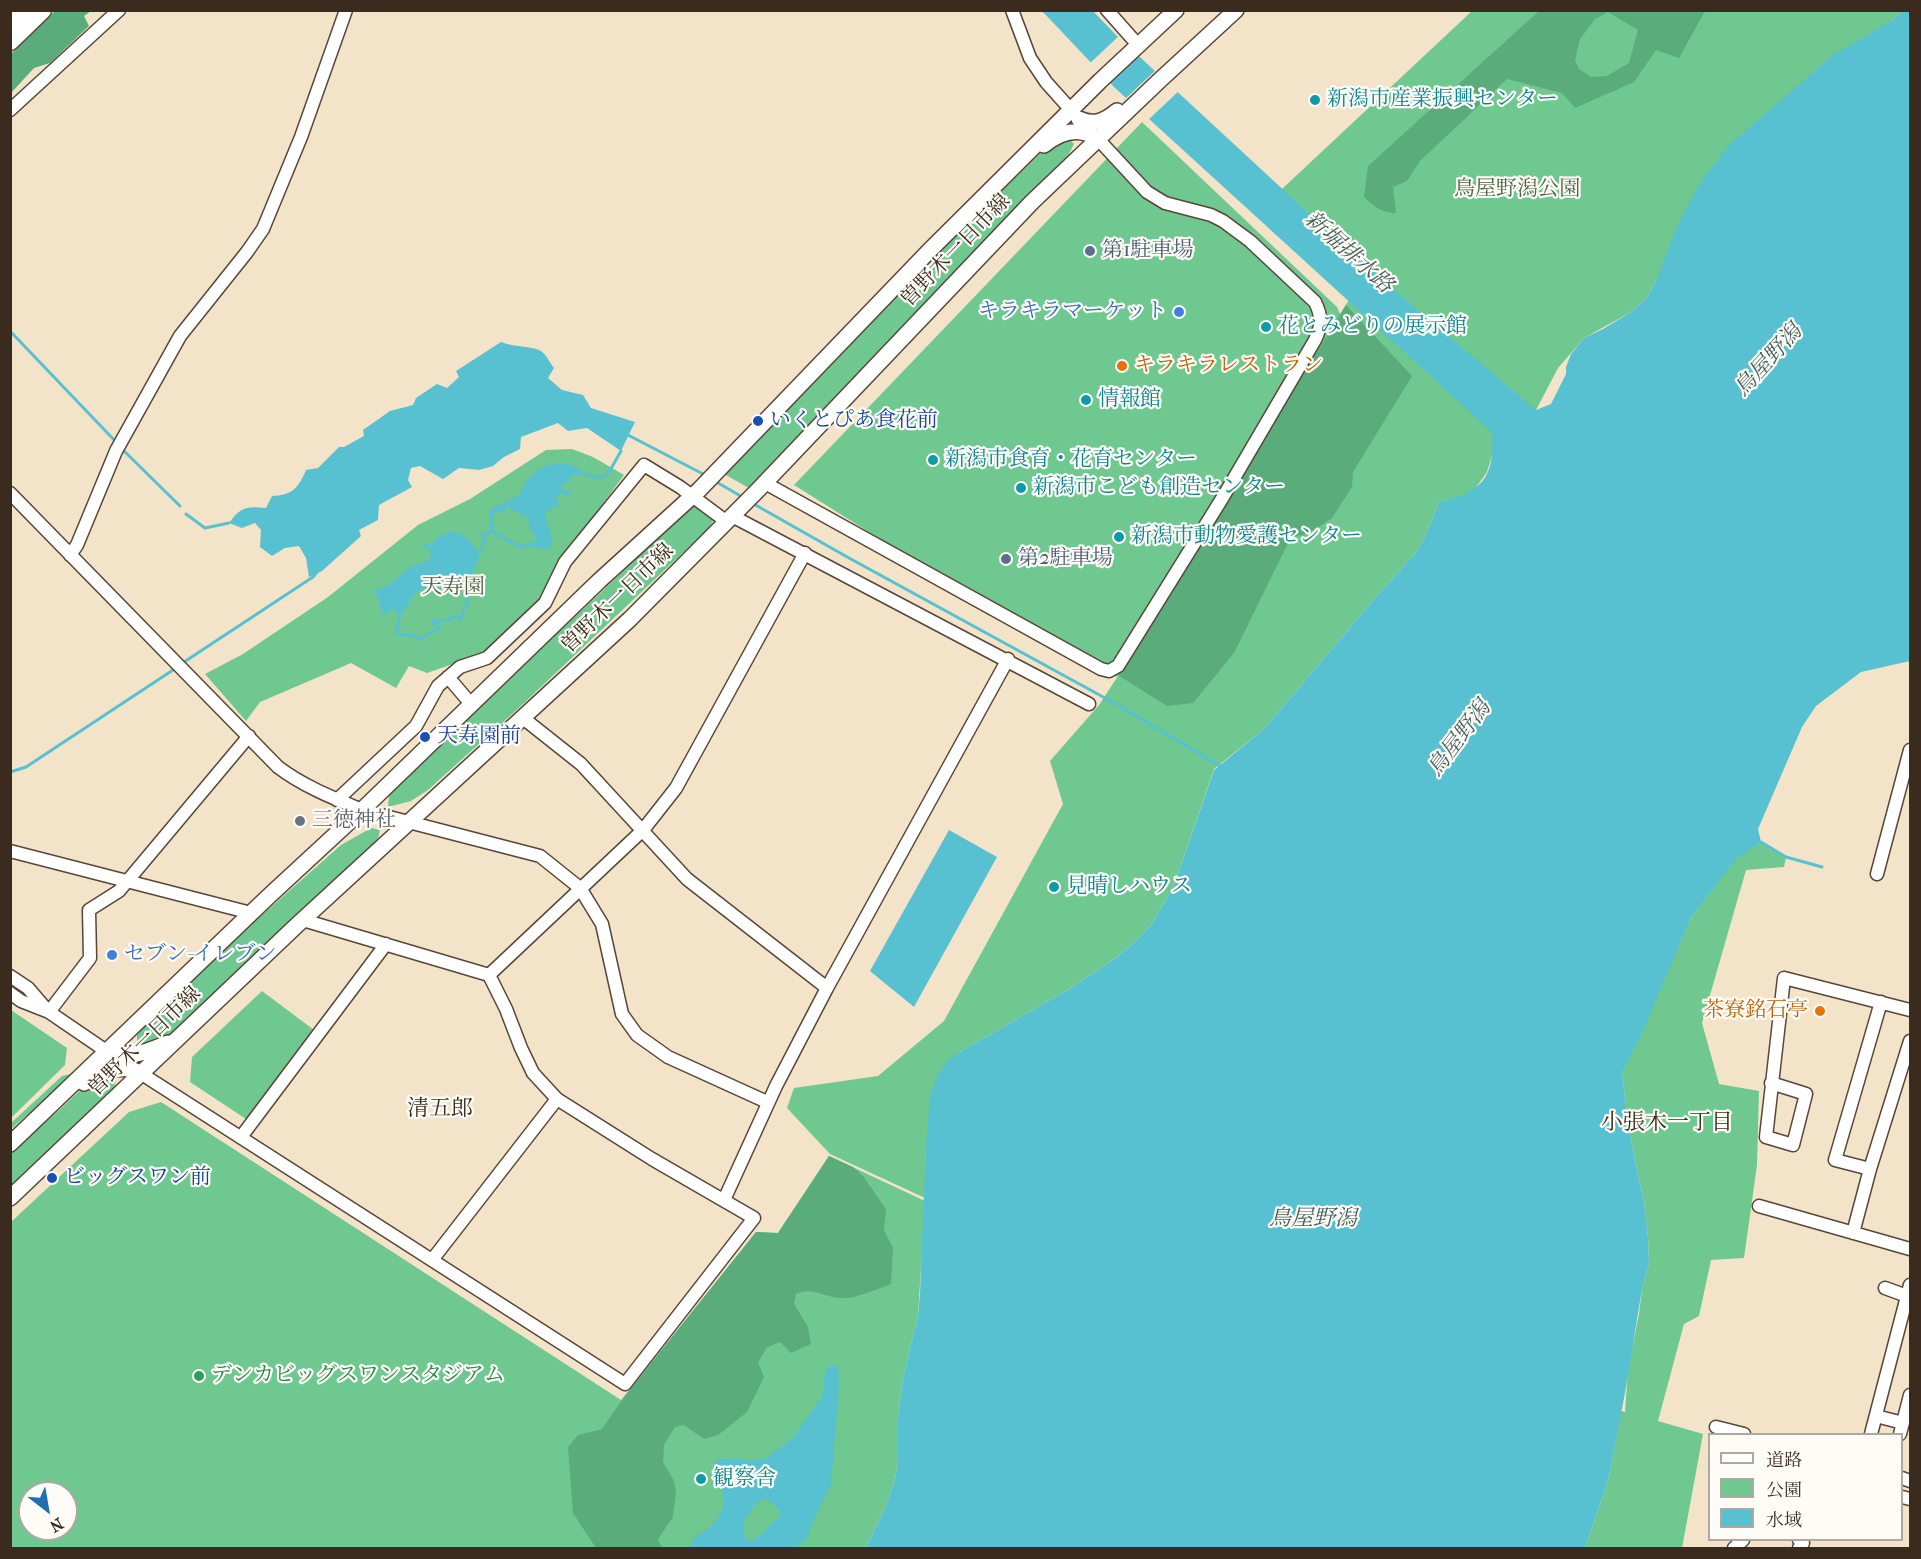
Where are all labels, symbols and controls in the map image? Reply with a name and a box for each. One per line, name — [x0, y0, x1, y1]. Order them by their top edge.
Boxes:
place label: 新潟市産業振興センター — [1327, 87, 1558, 113]
marker: 新潟市産業振興センター — [1308, 93, 1322, 107]
park label: 鳥屋野潟公園 — [1454, 177, 1580, 203]
street label: 曽野木一日市線 — [896, 189, 1016, 313]
water label: 新堀排水路 — [1298, 206, 1398, 300]
place label: 第1駐車場 — [1102, 238, 1193, 264]
marker: 第1駐車場 — [1083, 244, 1097, 258]
place label: キラキラマーケット — [978, 299, 1167, 325]
marker: キラキラマーケット — [1172, 305, 1186, 319]
place label: 花とみどりの展示館 — [1278, 314, 1467, 340]
water label: 鳥屋野潟 — [1730, 319, 1808, 403]
marker: 花とみどりの展示館 — [1259, 320, 1273, 334]
place label: キラキラレストラン — [1134, 353, 1323, 379]
marker: キラキラレストラン — [1115, 359, 1129, 373]
place label: 情報館 — [1098, 387, 1161, 413]
marker: 情報館 — [1079, 393, 1093, 407]
place label: いくとぴあ食花前 — [770, 408, 938, 434]
marker: いくとぴあ食花前 — [751, 414, 765, 428]
place label: 新潟市食育・花育センター — [945, 447, 1197, 473]
marker: 新潟市食育・花育センター — [926, 453, 940, 467]
place label: 新潟市こども創造センター — [1033, 475, 1285, 501]
marker: 新潟市こども創造センター — [1014, 481, 1028, 495]
place label: 新潟市動物愛護センター — [1131, 524, 1362, 550]
marker: 新潟市動物愛護センター — [1112, 530, 1126, 544]
street label: 曽野木一日市線 — [556, 539, 680, 659]
place label: 第2駐車場 — [1018, 546, 1113, 572]
marker: 第2駐車場 — [999, 552, 1013, 566]
park label: 天寿園 — [422, 575, 484, 601]
water label: 鳥屋野潟 — [1423, 696, 1497, 782]
place label: 天寿園前 — [437, 724, 521, 750]
marker: 天寿園前 — [418, 730, 432, 744]
place label: 三徳神社 — [312, 808, 396, 834]
marker: 三徳神社 — [293, 814, 307, 828]
place label: 見晴しハウス — [1066, 874, 1192, 900]
marker: 見晴しハウス — [1047, 880, 1061, 894]
place label: セブン-イレブン — [124, 942, 276, 968]
marker: セブン-イレブン — [105, 948, 119, 962]
street label: 曽野木一日市線 — [83, 982, 207, 1102]
place label: 茶寮銘石亭 — [1703, 998, 1808, 1024]
marker: 茶寮銘石亭 — [1813, 1004, 1827, 1018]
district label: 清五郎 — [407, 1097, 473, 1123]
district label: 小張木一丁目 — [1601, 1111, 1733, 1137]
place label: ビッグスワン前 — [64, 1165, 211, 1191]
marker: ビッグスワン前 — [45, 1171, 59, 1185]
water label: 鳥屋野潟 — [1269, 1207, 1357, 1233]
place label: デンカビッグスワンスタジアム — [211, 1363, 505, 1389]
marker: デンカビッグスワンスタジアム — [192, 1369, 206, 1383]
legend — [1708, 1433, 1903, 1541]
text: 道路 — [1766, 1450, 1802, 1471]
place label: 観察舎 — [713, 1466, 776, 1492]
marker: 観察舎 — [694, 1472, 708, 1486]
text: 公園 — [1766, 1480, 1802, 1501]
north arrow — [18, 1481, 78, 1541]
text: 水域 — [1766, 1510, 1802, 1531]
text: N — [46, 1514, 67, 1536]

